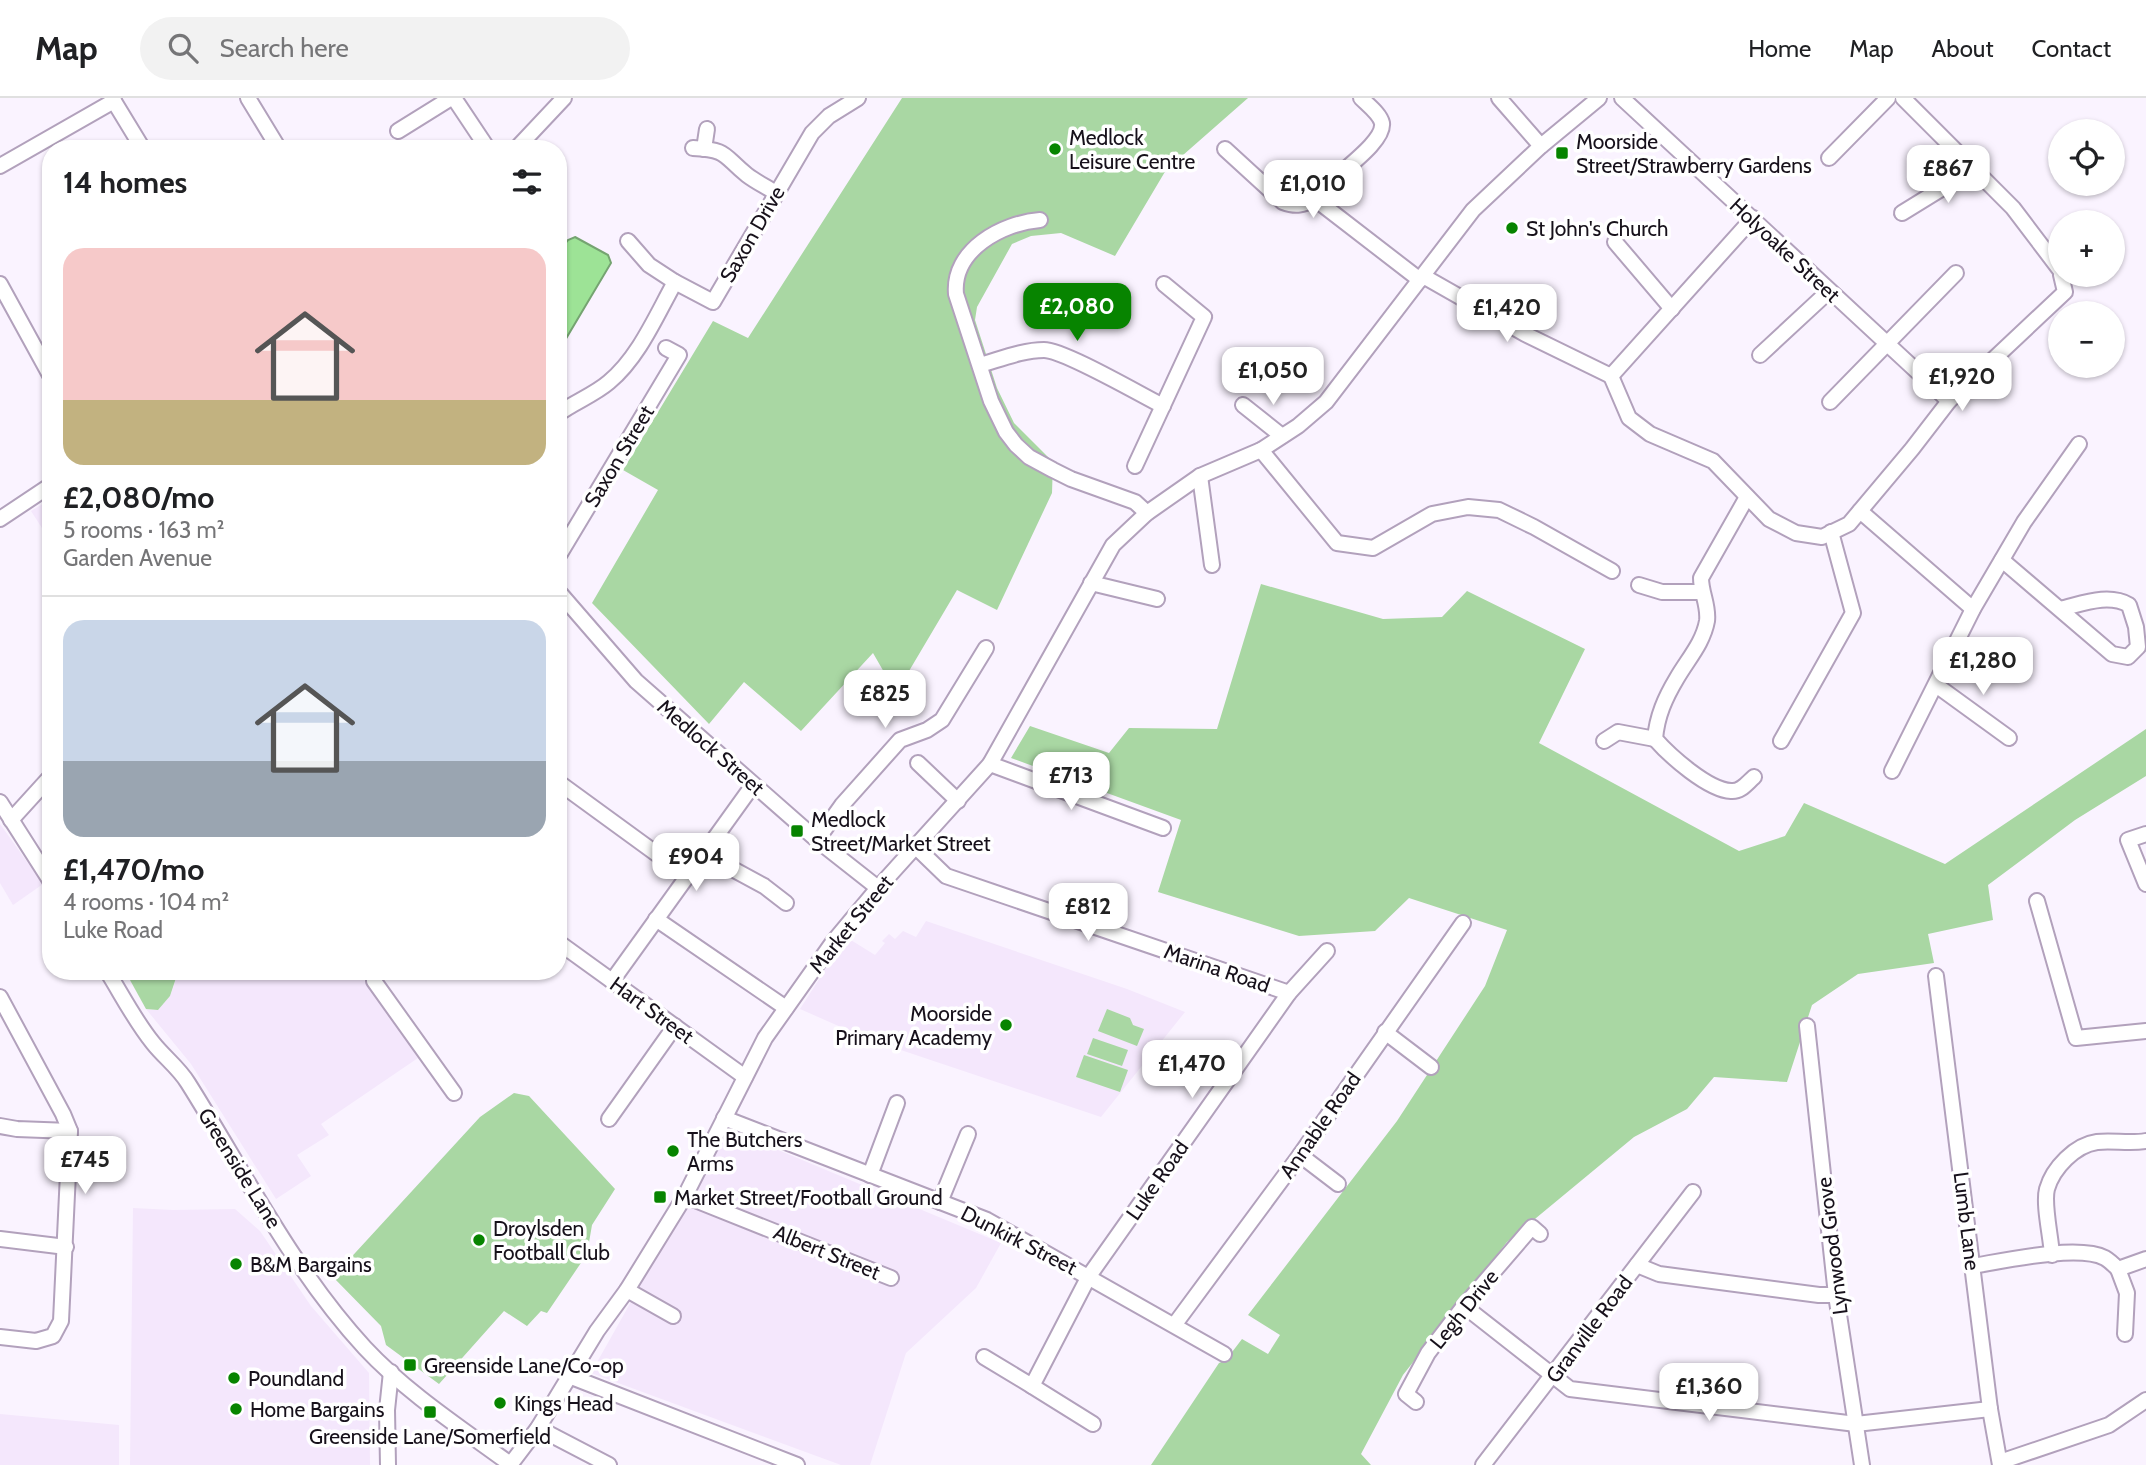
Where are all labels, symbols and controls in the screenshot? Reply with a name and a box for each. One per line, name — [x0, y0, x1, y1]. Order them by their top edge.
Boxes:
search box — [140, 17, 630, 80]
text: Map — [35, 28, 98, 68]
icon: search — [164, 29, 202, 67]
text: Search here — [220, 32, 349, 64]
text: Home — [1748, 34, 1811, 63]
text: Map — [1849, 34, 1894, 63]
text: About — [1932, 34, 1994, 63]
text: Contact — [2032, 34, 2111, 63]
map controls — [2048, 119, 2125, 378]
button: locate — [2048, 119, 2125, 196]
place label: Medlock Leisure Centre — [1069, 125, 1195, 174]
place label: Moorside Street/Strawberry Gardens — [1576, 129, 1812, 178]
marker: Medlock Leisure Centre — [1047, 141, 1063, 157]
marker: Moorside Street/Strawberry Gardens — [1554, 145, 1570, 161]
pin: £867 — [1907, 146, 1989, 205]
text: £867 — [1923, 154, 1973, 182]
pin: £1,010 — [1256, 160, 1370, 220]
icon: filters — [508, 163, 546, 201]
text: 14 homes — [63, 164, 187, 201]
text: £1,010 — [1280, 169, 1346, 197]
street label: Saxon Drive — [714, 181, 790, 287]
street label: Holyoake Street — [1725, 193, 1845, 307]
button: + — [2048, 210, 2125, 287]
place label: St John's Church — [1526, 216, 1669, 241]
marker: St John's Church — [1504, 220, 1520, 236]
pin: £2,080 — [1020, 284, 1134, 343]
pin: £1,420 — [1450, 285, 1564, 344]
text: £2,080 — [1039, 292, 1115, 320]
icon: home — [242, 293, 368, 419]
text: £1,420 — [1473, 293, 1541, 321]
button: − — [2048, 301, 2125, 378]
pin: £1,050 — [1216, 348, 1330, 407]
pin: £1,920 — [1905, 354, 2019, 413]
text: £1,050 — [1238, 356, 1308, 384]
text: £1,920 — [1929, 362, 1995, 390]
street label: Saxon Street — [579, 401, 659, 511]
text: £2,080/mo — [63, 479, 214, 516]
text: 5 rooms · 163 m² — [63, 516, 224, 544]
text: Garden Avenue — [63, 544, 212, 572]
pin: £1,280 — [1926, 638, 2040, 697]
text: £1,280 — [1949, 646, 2017, 674]
icon: home — [242, 665, 368, 791]
pin: £825 — [844, 670, 926, 730]
text: £825 — [860, 679, 910, 707]
street label: Medlock Street — [653, 694, 769, 800]
pin: £713 — [1030, 752, 1112, 812]
text: £713 — [1049, 761, 1093, 789]
place label: Medlock Street/Market Street — [811, 807, 990, 856]
marker: Medlock Street/Market Street — [789, 823, 805, 839]
pin: £904 — [655, 834, 737, 893]
text: £904 — [668, 842, 724, 870]
text: £1,470/mo — [63, 851, 204, 888]
street label: Market Street — [804, 870, 898, 978]
pin: £812 — [1047, 884, 1129, 943]
text: 4 rooms · 104 m² — [63, 888, 229, 916]
text: £812 — [1065, 892, 1111, 920]
text: Luke Road — [63, 916, 163, 944]
street label: Marina Road — [1161, 938, 1273, 998]
street label: Hart Street — [605, 971, 699, 1049]
place label: Moorside Primary Academy — [835, 1001, 992, 1050]
marker: Moorside Primary Academy — [998, 1017, 1014, 1033]
pin: £1,470 — [1135, 1040, 1249, 1100]
text: £1,470 — [1158, 1049, 1226, 1077]
street label: Annable Road — [1274, 1067, 1366, 1183]
street label: Greenside Lane — [193, 1103, 287, 1233]
place label: The Butchers Arms — [687, 1127, 803, 1176]
street label: Luke Road — [1121, 1135, 1193, 1225]
pin: £745 — [44, 1136, 126, 1196]
marker: The Butchers Arms — [665, 1143, 681, 1159]
text: £745 — [60, 1145, 110, 1173]
street label: Lumb Lane — [1949, 1170, 1985, 1272]
street label: Lynwood Grove — [1811, 1176, 1853, 1316]
place label: Market Street/Football Ground — [674, 1185, 943, 1210]
marker: Market Street/Football Ground — [652, 1189, 668, 1205]
street label: Dunkirk Street — [957, 1200, 1081, 1280]
place label: Droylsden Football Club — [493, 1216, 610, 1265]
street label: Albert Street — [770, 1219, 884, 1285]
marker: Droylsden Football Club — [471, 1232, 487, 1248]
place label: B&M Bargains — [250, 1252, 372, 1277]
marker: B&M Bargains — [228, 1256, 244, 1272]
street label: Legh Drive — [1424, 1264, 1504, 1354]
street label: Granville Road — [1541, 1271, 1637, 1387]
place label: Greenside Lane/Co-op — [424, 1353, 624, 1378]
marker: Greenside Lane/Co-op — [402, 1357, 418, 1373]
pin: £1,360 — [1652, 1364, 1766, 1423]
place label: Poundland — [248, 1366, 344, 1391]
marker: Poundland — [226, 1370, 242, 1386]
text: £1,360 — [1675, 1372, 1743, 1400]
place label: Kings Head — [514, 1391, 613, 1416]
marker: Kings Head — [492, 1395, 508, 1411]
place label: Home Bargains — [250, 1397, 385, 1422]
marker: Home Bargains — [228, 1401, 244, 1417]
marker: Greenside Lane/Somerfield — [422, 1404, 438, 1420]
place label: Greenside Lane/Somerfield — [309, 1424, 551, 1449]

